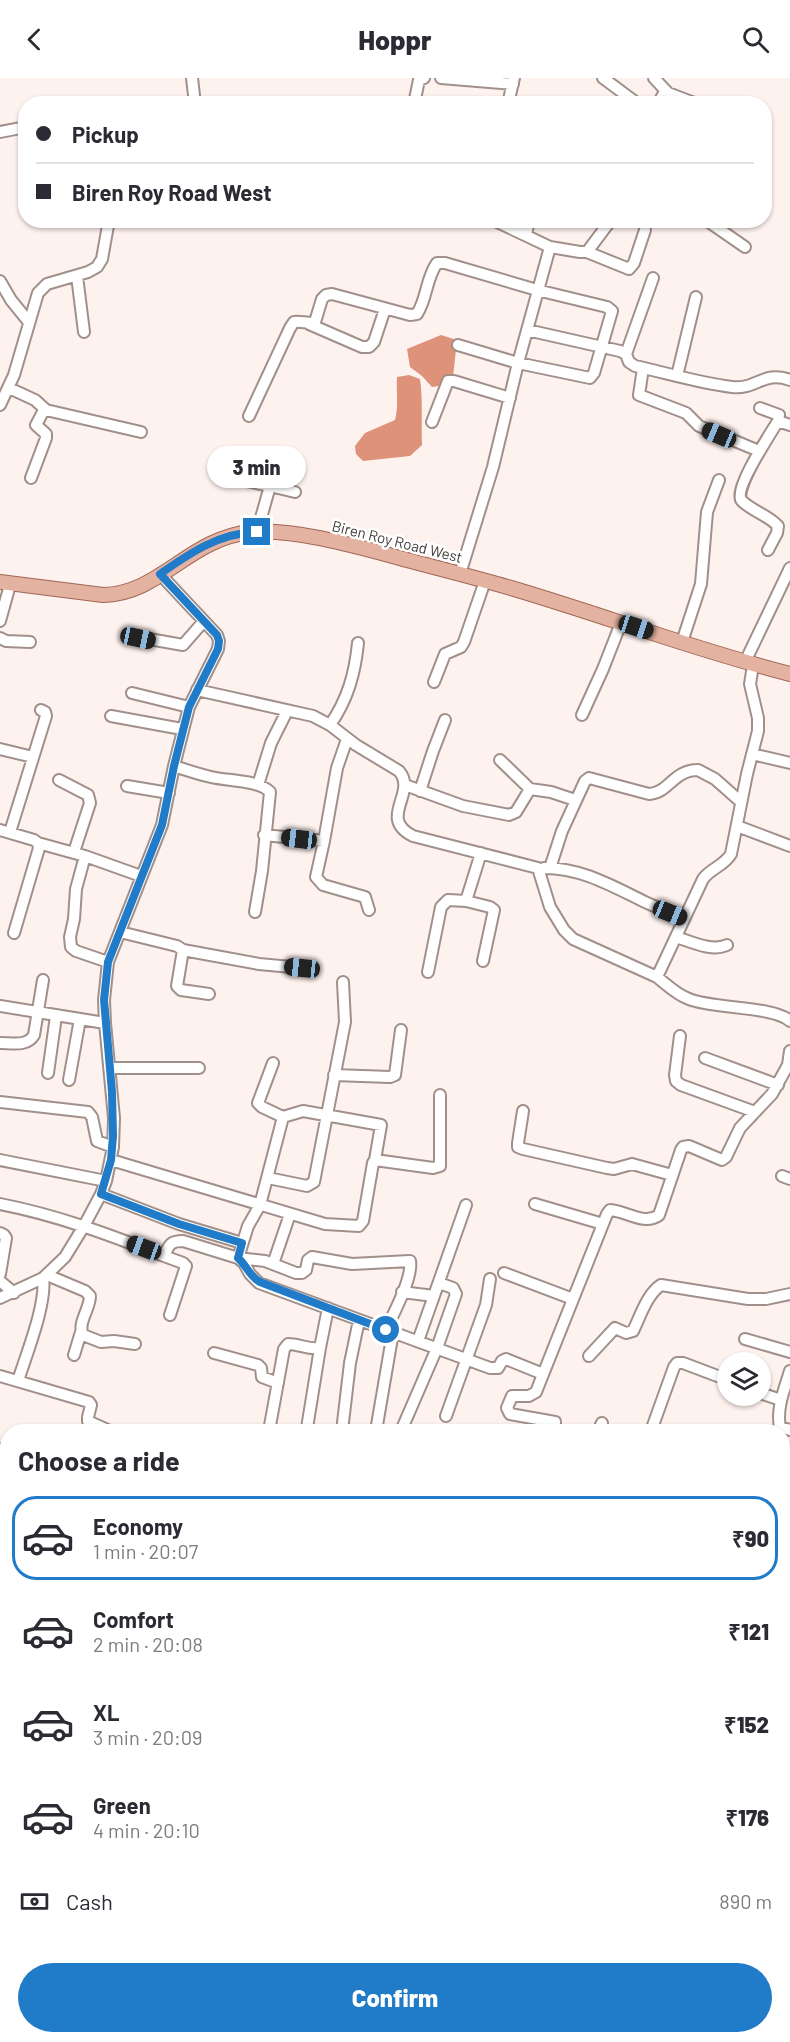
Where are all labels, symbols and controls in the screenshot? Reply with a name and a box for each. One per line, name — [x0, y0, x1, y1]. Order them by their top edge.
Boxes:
icon: back — [18, 23, 51, 56]
text: Hoppr — [358, 23, 432, 55]
icon: search — [739, 23, 772, 56]
text: Pickup — [72, 121, 139, 147]
text: Biren Roy Road West — [72, 179, 272, 205]
car — [699, 420, 739, 450]
callout: 3 min — [208, 445, 306, 487]
text: 3 min — [233, 455, 280, 479]
street label: Biren Roy Road West — [330, 516, 464, 566]
route end — [243, 518, 270, 545]
car — [616, 613, 656, 641]
car — [119, 625, 157, 651]
car — [280, 828, 318, 850]
car — [650, 898, 690, 928]
car — [283, 957, 321, 979]
car — [124, 1233, 164, 1263]
route start — [372, 1316, 399, 1343]
map controls — [717, 1352, 771, 1406]
button: layers — [717, 1352, 771, 1406]
text: Choose a ride — [18, 1444, 180, 1476]
icon: car — [21, 1511, 75, 1565]
text: Economy — [93, 1513, 183, 1539]
text: ₹90 — [732, 1525, 769, 1551]
text: 1 min · 20:07 — [93, 1539, 198, 1563]
icon: car — [21, 1604, 75, 1658]
text: Comfort — [93, 1606, 174, 1632]
text: ₹121 — [728, 1618, 769, 1644]
text: 2 min · 20:08 — [93, 1632, 203, 1656]
icon: car — [21, 1697, 75, 1751]
text: XL — [93, 1699, 119, 1725]
text: ₹152 — [724, 1711, 769, 1737]
text: 3 min · 20:09 — [93, 1725, 202, 1749]
icon: car — [21, 1790, 75, 1844]
text: Green — [93, 1792, 151, 1818]
text: ₹176 — [726, 1804, 769, 1830]
text: 4 min · 20:10 — [93, 1818, 200, 1842]
icon: cash — [18, 1885, 51, 1918]
text: Cash — [66, 1888, 113, 1914]
text: 890 m — [719, 1889, 772, 1913]
button: Confirm — [18, 1963, 772, 2032]

